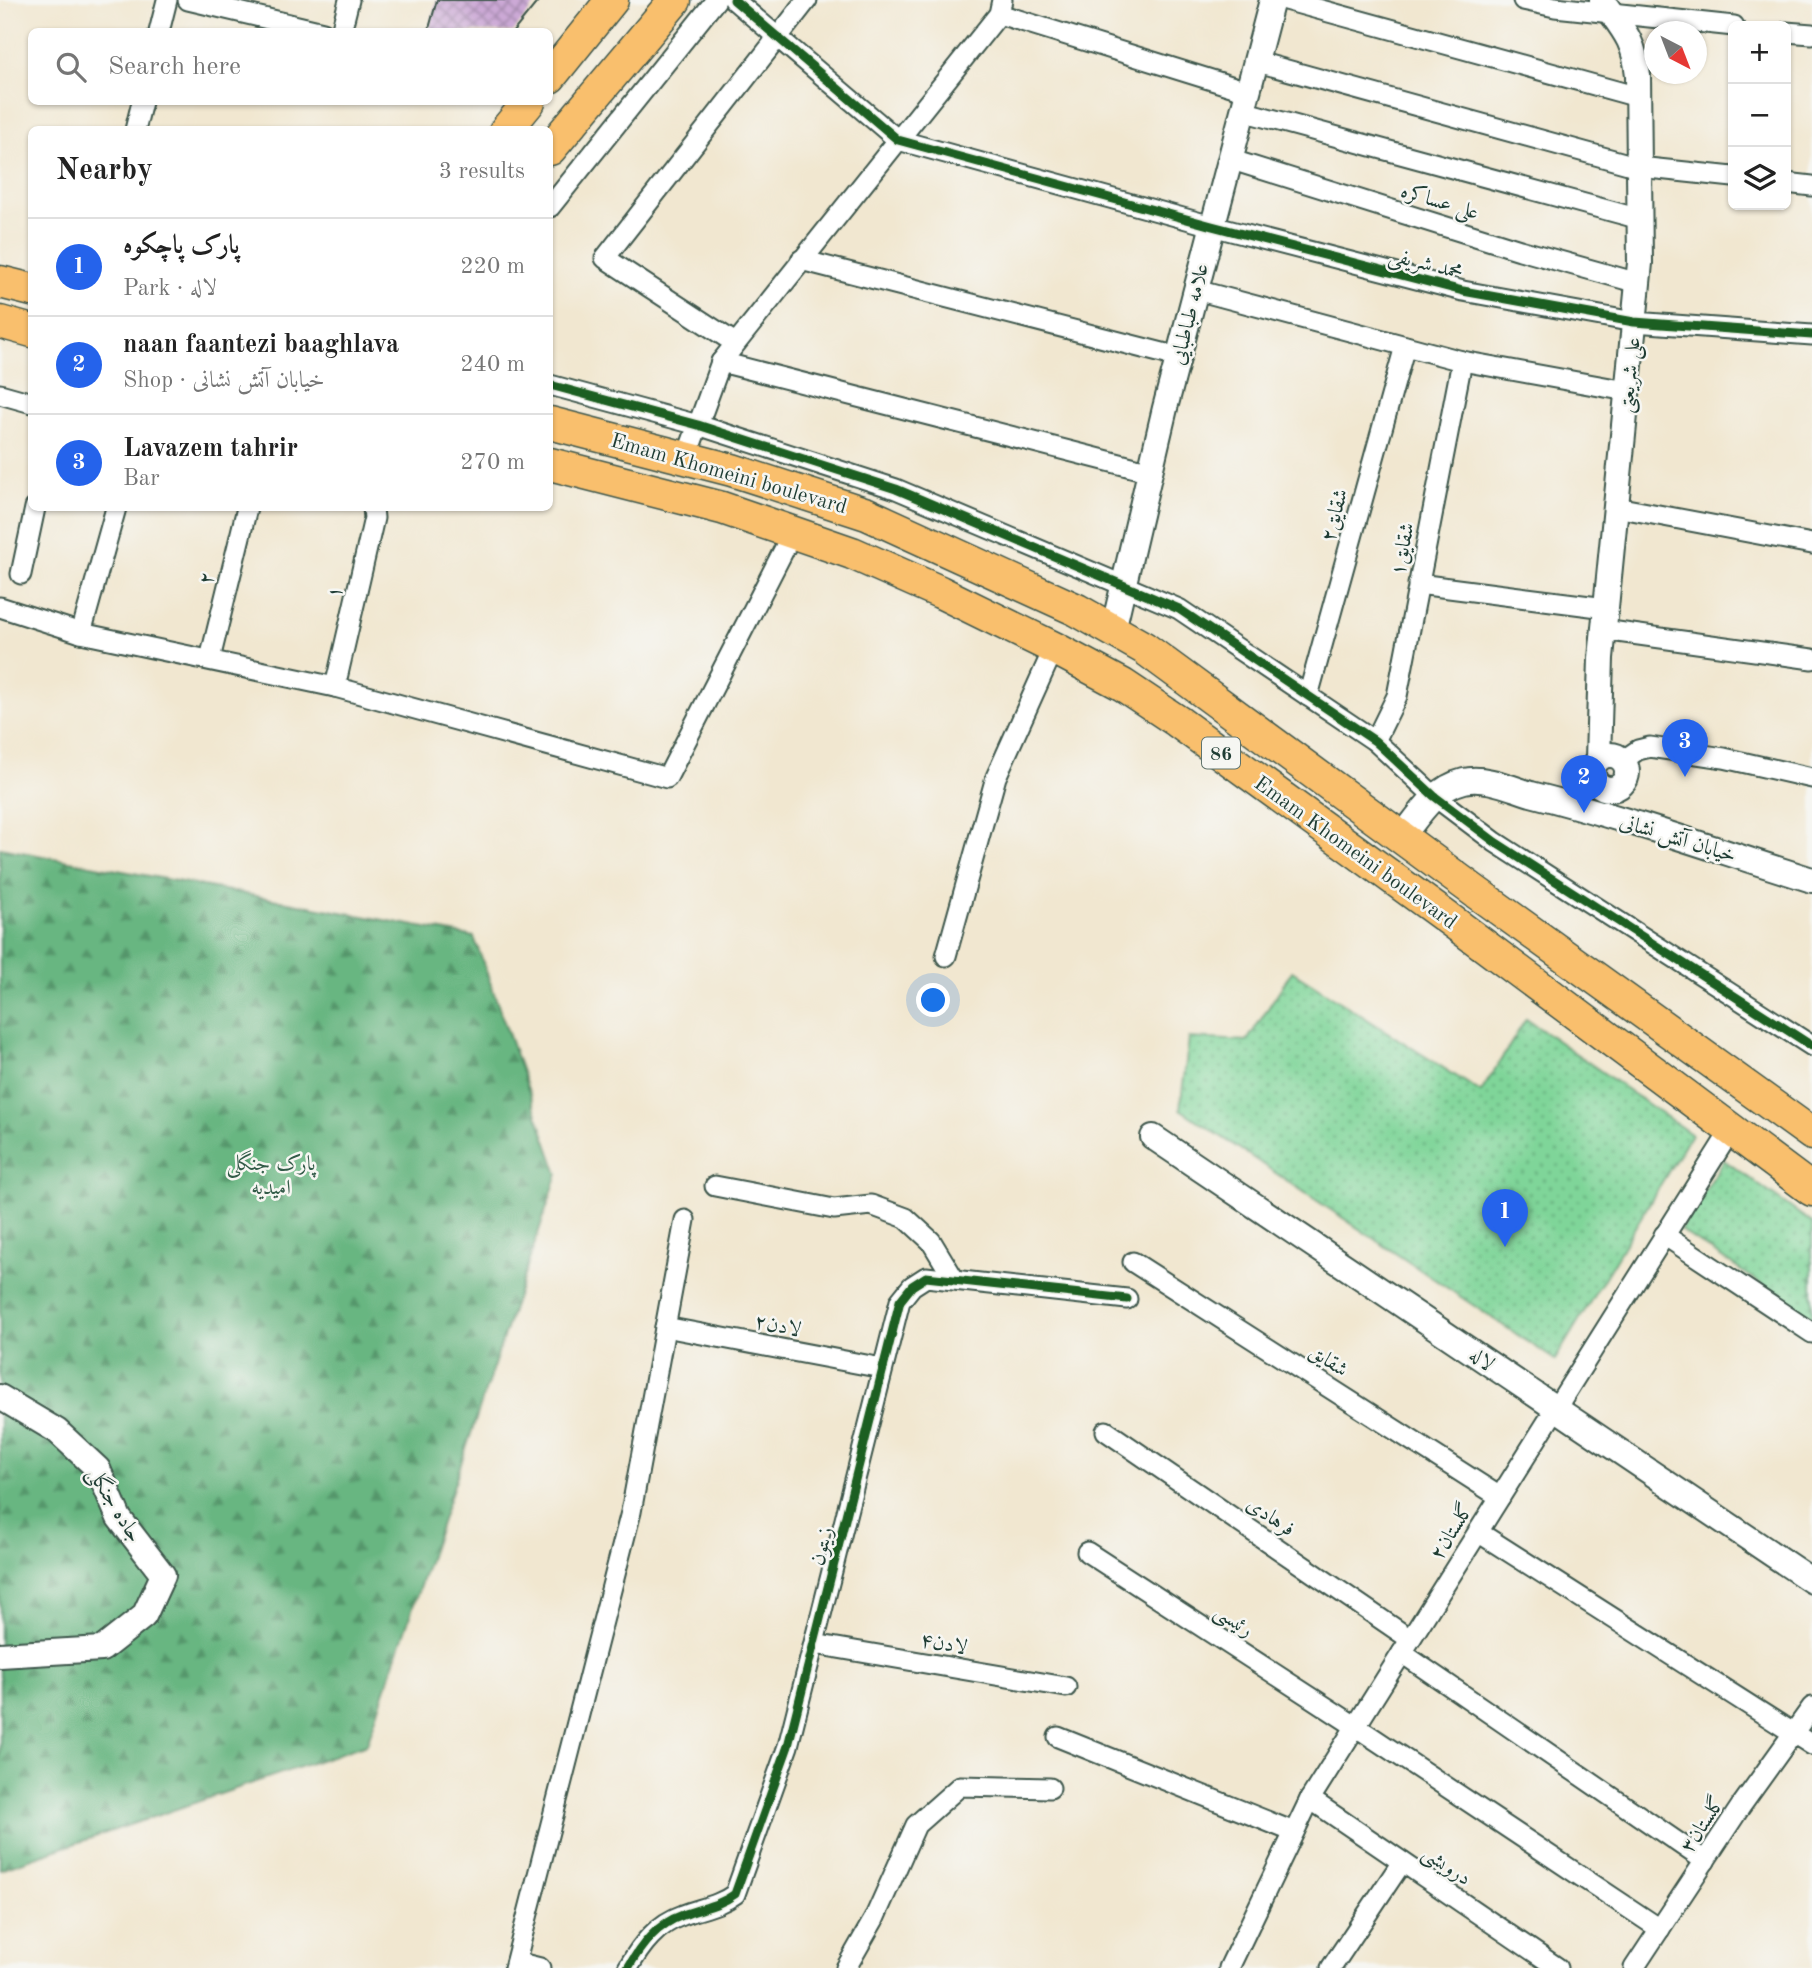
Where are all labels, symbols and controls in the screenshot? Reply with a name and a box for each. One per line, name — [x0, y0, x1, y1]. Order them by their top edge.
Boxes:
north arrow — [1644, 21, 1707, 84]
map controls — [1728, 21, 1791, 210]
button: + — [1728, 21, 1791, 84]
search box — [28, 28, 553, 105]
icon: search — [52, 48, 90, 86]
text: Search here — [108, 54, 241, 80]
button: − — [1728, 84, 1791, 147]
button: layers — [1728, 147, 1791, 210]
text: Nearby — [56, 156, 153, 186]
text: 3 results — [439, 160, 525, 183]
street label: علی عساکره — [1397, 179, 1482, 228]
text: پارک پاچکوه — [123, 233, 240, 259]
street label: محمد شریفی — [1386, 245, 1465, 287]
text: 1 — [72, 255, 86, 278]
text: 220 m — [460, 255, 525, 278]
street label: علامه طباطبایی — [1168, 261, 1215, 368]
text: Park · لاله — [123, 277, 217, 300]
text: naan faantezi baaghlava — [123, 332, 399, 358]
street label: علی شریعتی — [1616, 336, 1649, 415]
text: 2 — [72, 353, 86, 376]
text: 240 m — [460, 353, 525, 376]
text: Shop · خیابان آتش نشانی — [123, 369, 325, 392]
street label: Emam Khomeini boulevard — [608, 431, 849, 518]
text: Lavazem tahrir — [123, 436, 298, 462]
text: 3 — [72, 451, 86, 474]
text: 270 m — [460, 451, 525, 474]
text: Bar — [123, 467, 160, 490]
street label: شقایق۲ — [1318, 487, 1354, 544]
street label: شقایق۱ — [1388, 521, 1420, 578]
street label: ۲ — [196, 570, 219, 587]
street label: ۱ — [324, 584, 347, 601]
pin: 3 — [1662, 719, 1708, 777]
road number: 86 — [1202, 738, 1240, 768]
pin: 2 — [1561, 755, 1607, 813]
street label: Emam Khomeini boulevard — [1250, 773, 1460, 934]
street label: خیابان آتش نشانی — [1616, 808, 1740, 869]
your location — [916, 983, 950, 1017]
park label: پارک جنگلی امیدیه — [226, 1150, 317, 1200]
pin: 1 — [1482, 1189, 1528, 1247]
street label: لادن۲ — [753, 1312, 803, 1341]
street label: شقایق — [1305, 1341, 1351, 1382]
street label: لاله — [1465, 1345, 1497, 1376]
street label: جاده جنگلی — [79, 1461, 148, 1548]
street label: فرهادی — [1242, 1494, 1298, 1542]
street label: گلستان۲ — [1423, 1498, 1478, 1564]
street label: زیتون — [808, 1525, 838, 1568]
street label: رئیسی — [1208, 1601, 1256, 1644]
street label: لادن۴ — [919, 1630, 969, 1659]
street label: گلستان۳ — [1674, 1791, 1729, 1857]
street label: درویشی — [1416, 1842, 1474, 1893]

